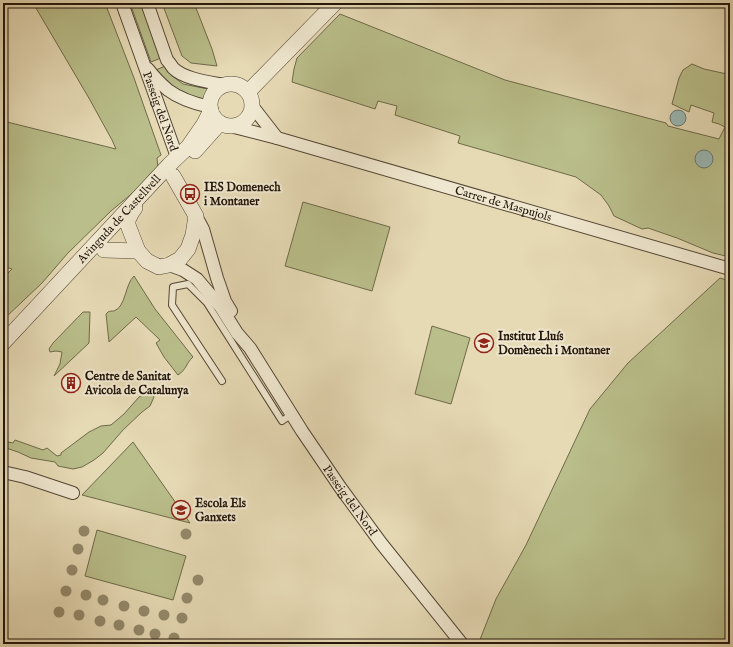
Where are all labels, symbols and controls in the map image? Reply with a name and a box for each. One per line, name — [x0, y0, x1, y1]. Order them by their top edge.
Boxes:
street label: Passeig del Nord — [139, 70, 182, 154]
street label: Avinguda de Castellvell — [74, 171, 165, 267]
place label: IES Domenech i Montaner — [204, 180, 281, 209]
bus stop icon: IES Domenech i Montaner — [179, 183, 201, 205]
street label: Carrer de Maspujols — [453, 183, 553, 225]
place label: Institut Lluís Domènech i Montaner — [498, 329, 611, 358]
school or university icon: Institut Lluís Domènech i Montaner — [473, 332, 495, 354]
place label: Centre de Sanitat Avicola de Catalunya — [84, 369, 189, 399]
building icon: Centre de Sanitat Avicola de Catalunya — [60, 372, 82, 394]
street label: Passeig del Nord — [319, 462, 381, 539]
place label: Escola Els Ganxets — [195, 496, 247, 525]
school or university icon: Escola Els Ganxets — [170, 499, 192, 521]

